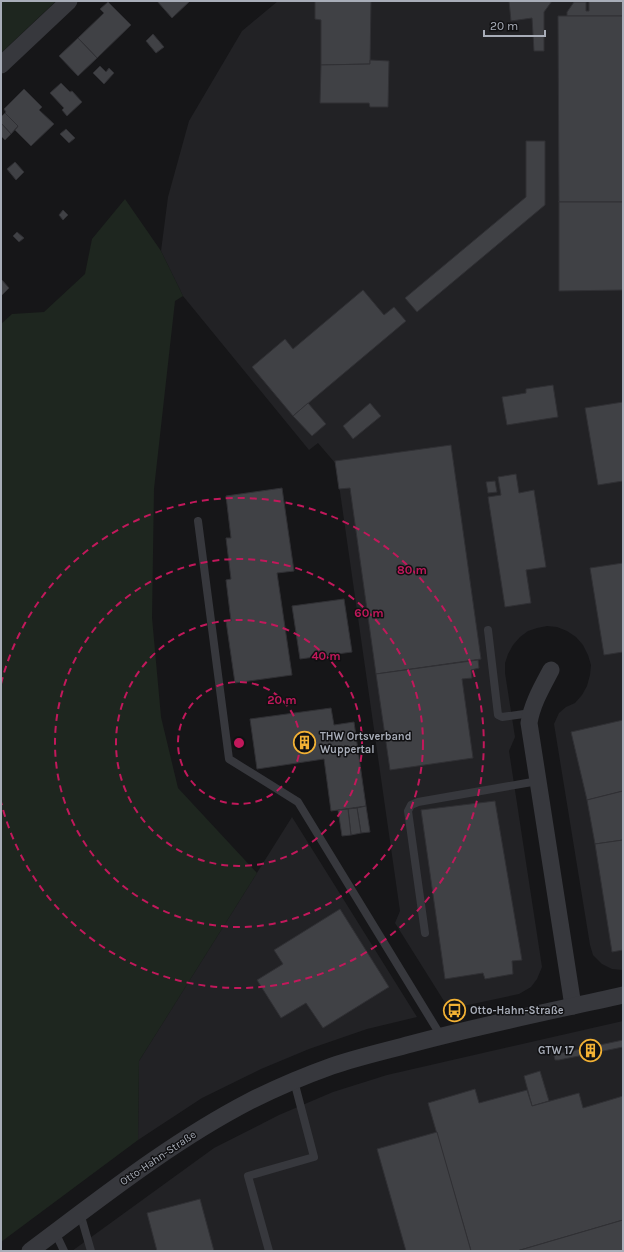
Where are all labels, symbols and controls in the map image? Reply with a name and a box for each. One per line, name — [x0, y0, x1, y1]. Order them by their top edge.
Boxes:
scale bar — [484, 12, 545, 38]
text: 20 m — [490, 19, 518, 33]
text: 80 m — [397, 563, 427, 577]
text: 60 m — [354, 606, 384, 620]
text: 40 m — [311, 649, 341, 663]
text: 20 m — [267, 693, 297, 707]
building icon: THW Ortsverband Wuppertal — [292, 729, 318, 755]
place label: THW Ortsverband Wuppertal — [320, 730, 411, 756]
centre of rings — [232, 736, 246, 750]
bus stop icon: Otto-Hahn-Straße — [441, 997, 467, 1023]
place label: Otto-Hahn-Straße — [470, 1004, 564, 1017]
building icon: GTW 17 — [577, 1037, 603, 1063]
place label: GTW 17 — [538, 1044, 575, 1057]
street label: Otto-Hahn-Straße — [117, 1128, 199, 1188]

